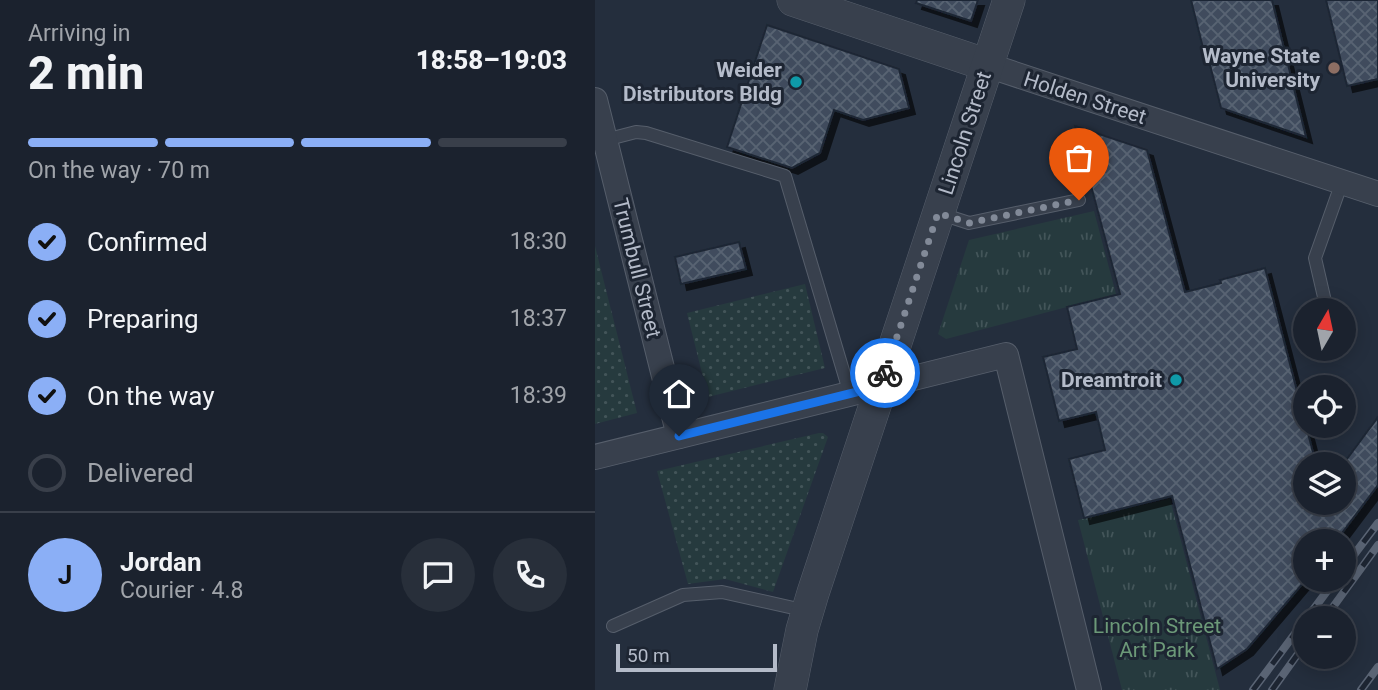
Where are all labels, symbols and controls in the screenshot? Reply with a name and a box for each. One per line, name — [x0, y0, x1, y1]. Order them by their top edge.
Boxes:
text: Arriving in — [28, 20, 131, 47]
place label: Wayne State University — [1202, 44, 1320, 92]
text: 18:58–19:03 — [416, 45, 567, 75]
text: 2 min — [28, 46, 144, 100]
place label: Weider Distributors Bldg — [623, 58, 782, 106]
marker: Wayne State University — [1326, 60, 1342, 76]
street label: Holden Street — [1021, 67, 1149, 129]
street label: Lincoln Street — [934, 68, 996, 198]
marker: Weider Distributors Bldg — [788, 74, 804, 90]
pin — [1049, 128, 1109, 200]
icon: bag — [1060, 139, 1098, 177]
text: On the way · 70 m — [28, 157, 210, 184]
street label: Trumbull Street — [608, 196, 666, 340]
icon: check — [28, 223, 66, 261]
text: Confirmed — [87, 227, 208, 257]
text: 18:30 — [510, 228, 567, 255]
north arrow — [1293, 298, 1356, 360]
map controls — [1293, 298, 1356, 669]
icon: check — [28, 300, 66, 338]
text: Preparing — [87, 304, 199, 334]
text: 18:37 — [510, 305, 567, 332]
courier — [850, 338, 920, 408]
icon: bike — [866, 354, 904, 392]
pin — [649, 364, 709, 436]
place label: Dreamtroit — [1061, 368, 1162, 392]
marker: Dreamtroit — [1168, 372, 1184, 388]
icon: home — [660, 375, 698, 413]
button: locate — [1293, 375, 1356, 438]
icon: check — [28, 377, 66, 415]
text: On the way — [87, 381, 215, 411]
text: 18:39 — [510, 382, 567, 409]
button: layers — [1293, 452, 1356, 515]
text: Delivered — [87, 458, 194, 488]
button: + — [1293, 529, 1356, 592]
button: chat — [401, 538, 475, 612]
button: phone — [493, 538, 567, 612]
text: Jordan — [120, 547, 202, 577]
text: J — [58, 560, 72, 590]
text: Courier · 4.8 — [120, 577, 243, 604]
button: − — [1293, 606, 1356, 669]
park label: Lincoln Street Art Park — [1093, 614, 1221, 662]
scale bar — [616, 641, 777, 673]
text: 50 m — [627, 644, 670, 667]

